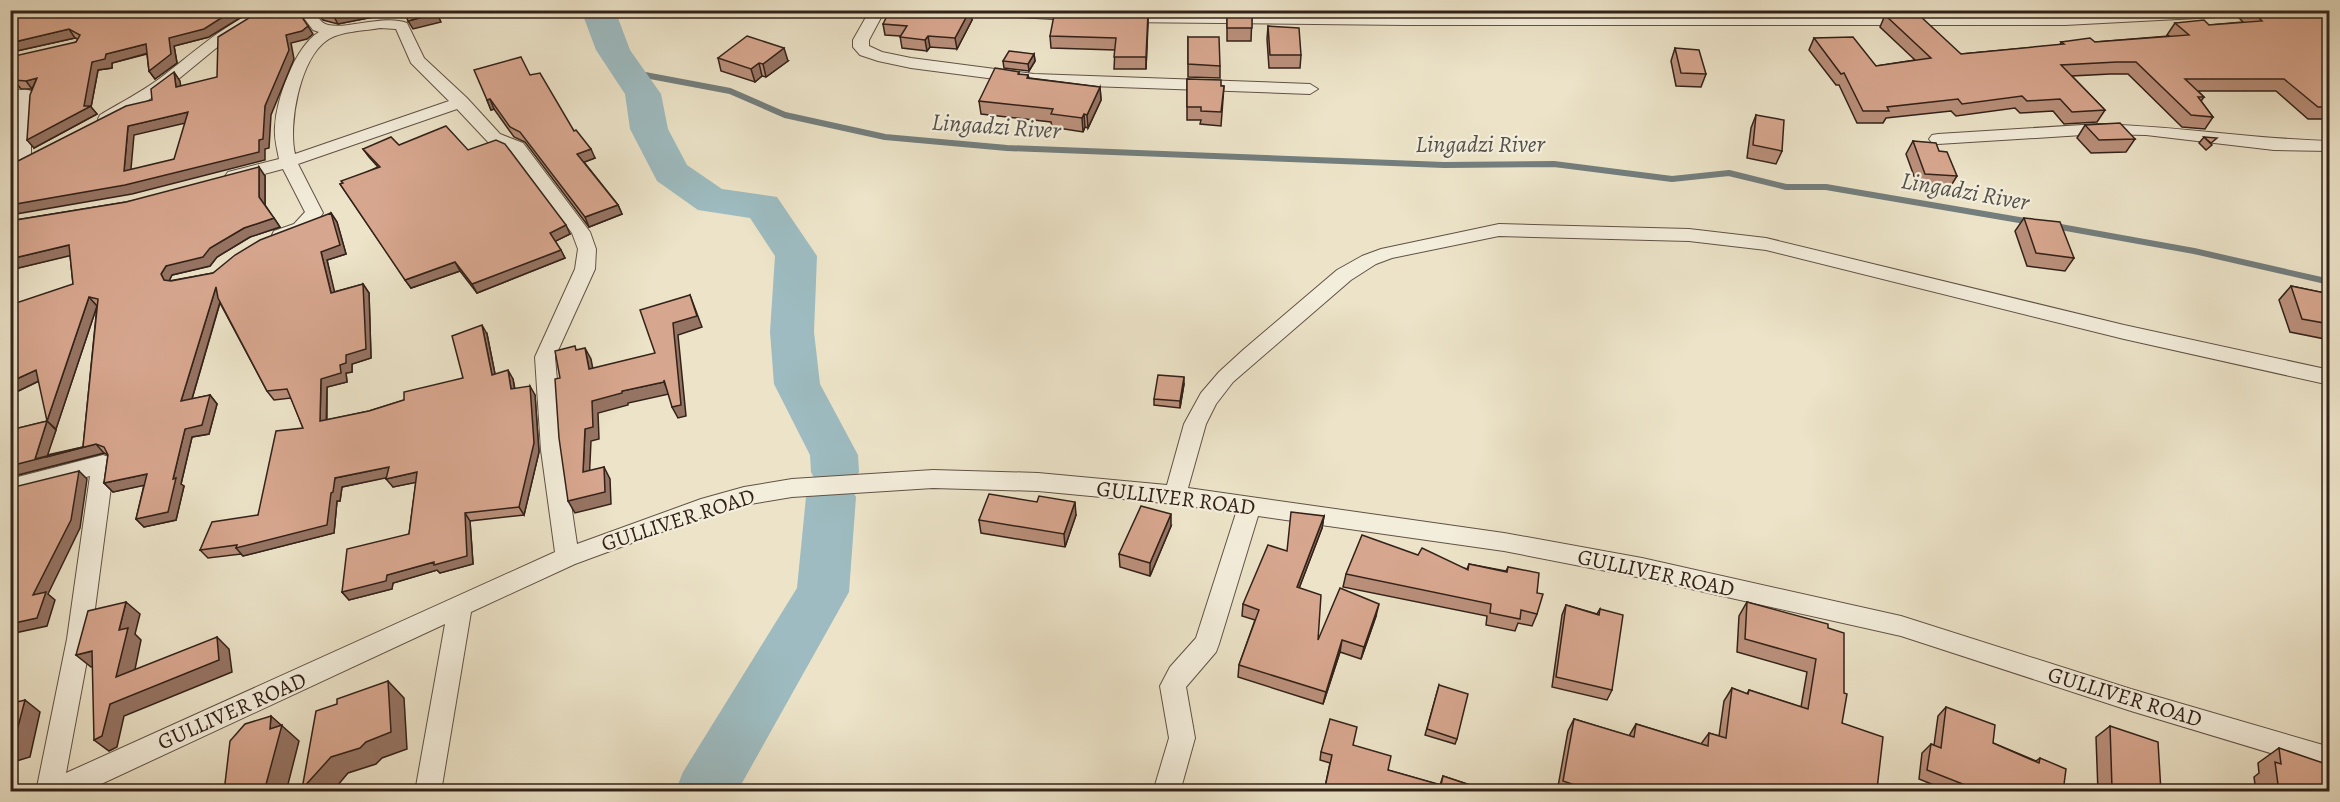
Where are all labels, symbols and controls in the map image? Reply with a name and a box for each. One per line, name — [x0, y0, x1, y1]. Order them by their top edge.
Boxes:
water label: Lingadzi River — [930, 106, 1062, 147]
water label: Lingadzi River — [1415, 128, 1545, 160]
water label: Lingadzi River — [1898, 164, 2032, 218]
street label: GULLIVER ROAD — [1095, 473, 1257, 523]
street label: GULLIVER ROAD — [597, 481, 759, 559]
street label: GULLIVER ROAD — [1575, 542, 1737, 604]
street label: GULLIVER ROAD — [2044, 659, 2206, 735]
street label: GULLIVER ROAD — [153, 665, 311, 757]

